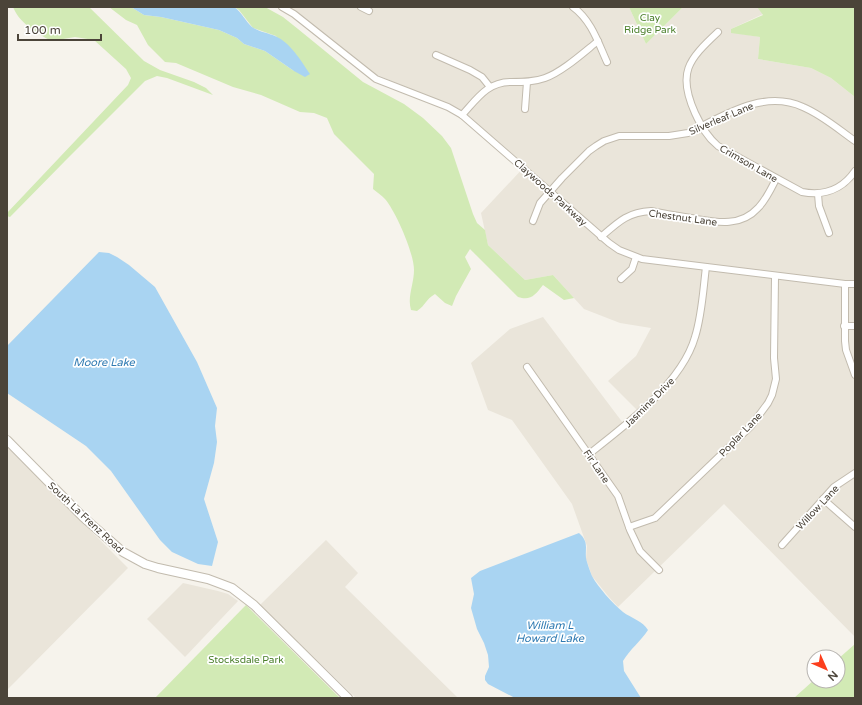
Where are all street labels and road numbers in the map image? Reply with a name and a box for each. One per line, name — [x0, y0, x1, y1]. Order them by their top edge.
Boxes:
street label: Silverleaf Lane — [687, 100, 756, 138]
street label: Crimson Lane — [717, 142, 780, 185]
street label: Claywoods Parkway — [511, 157, 590, 229]
street label: Chestnut Lane — [648, 207, 718, 229]
street label: Jasmine Drive — [622, 375, 677, 430]
street label: Poplar Lane — [717, 410, 765, 459]
street label: Fir Lane — [581, 447, 612, 486]
street label: South La Frenz Road — [45, 480, 126, 556]
street label: Willow Lane — [794, 482, 842, 533]

